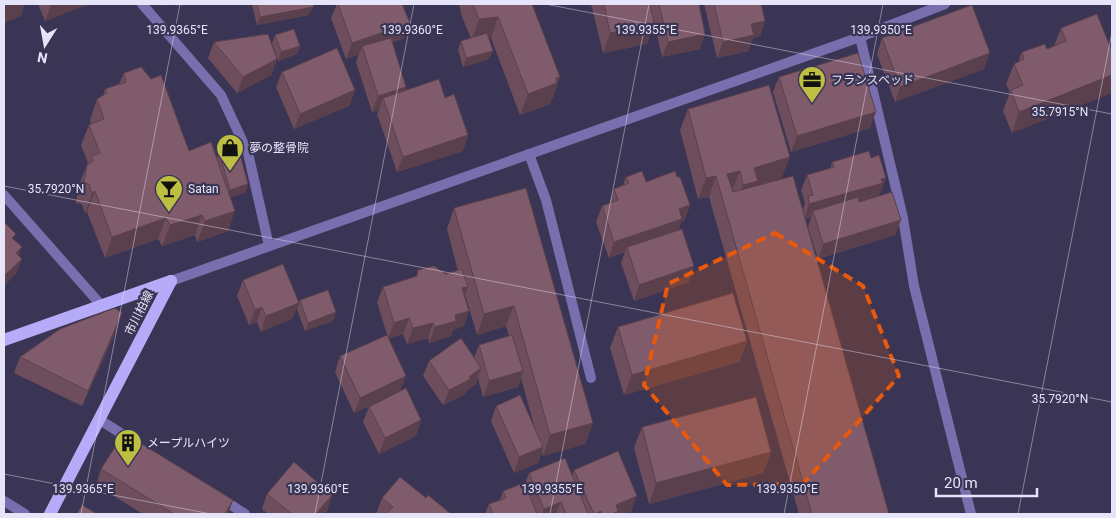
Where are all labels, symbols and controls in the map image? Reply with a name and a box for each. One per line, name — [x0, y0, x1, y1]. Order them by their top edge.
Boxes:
north arrow — [20, 20, 70, 70]
text: 139.9365°E — [146, 23, 208, 37]
text: 139.9360°E — [381, 23, 443, 37]
text: 139.9355°E — [615, 23, 677, 37]
text: 139.9350°E — [850, 23, 912, 37]
text: N — [36, 49, 49, 67]
office icon: フランスベッド — [797, 65, 827, 104]
place label: フランスベッド — [831, 73, 914, 87]
text: 35.7915°N — [1032, 105, 1088, 119]
shop icon: 夢の整骨院 — [215, 133, 245, 172]
place label: 夢の整骨院 — [249, 141, 309, 155]
bar icon: Satan — [154, 174, 184, 213]
text: 35.7920°N — [28, 182, 84, 196]
place label: Satan — [188, 182, 219, 196]
street label: 市川柏線 — [122, 288, 156, 338]
text: 35.7920°N — [1032, 392, 1088, 406]
building icon: メープルハイツ — [113, 428, 143, 467]
place label: メープルハイツ — [147, 436, 230, 450]
scale bar — [936, 466, 1037, 498]
text: 20 m — [944, 474, 978, 492]
text: 139.9365°E — [52, 482, 114, 496]
text: 139.9360°E — [287, 482, 349, 496]
text: 139.9355°E — [521, 482, 583, 496]
text: 139.9350°E — [756, 482, 818, 496]

